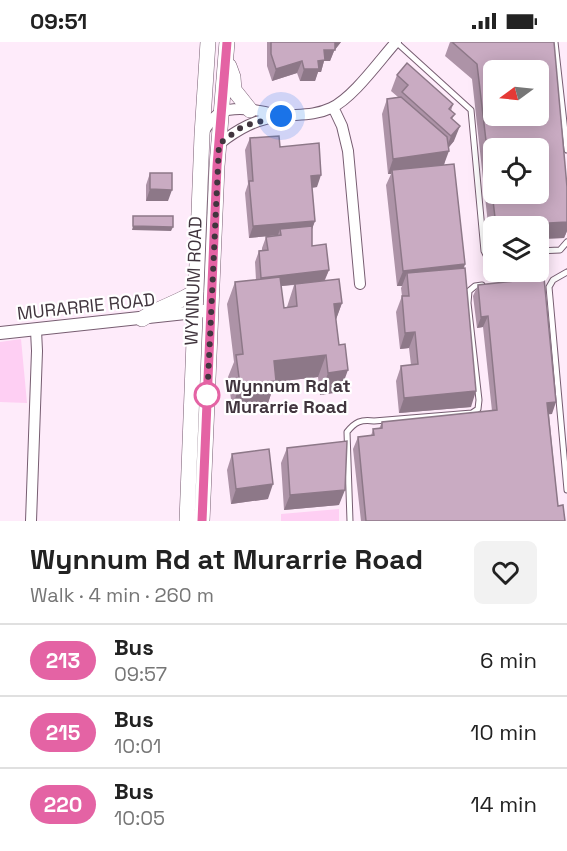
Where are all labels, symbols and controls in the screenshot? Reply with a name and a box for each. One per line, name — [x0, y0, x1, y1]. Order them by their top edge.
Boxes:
text: 09:51 — [30, 7, 87, 35]
north arrow — [483, 60, 549, 126]
map controls — [483, 60, 549, 282]
your location — [266, 101, 296, 131]
button: locate — [483, 138, 549, 204]
street label: WYNNUM ROAD — [179, 216, 207, 346]
button: layers — [483, 216, 549, 282]
street label: MURARRIE ROAD — [16, 287, 156, 325]
place label: Wynnum Rd at Murarrie Road — [225, 374, 351, 418]
marker: Wynnum Rd at Murarrie Road — [194, 382, 220, 408]
text: Wynnum Rd at Murarrie Road — [30, 541, 423, 577]
button: heart — [474, 541, 537, 604]
text: Walk · 4 min · 260 m — [30, 582, 214, 608]
text: Bus — [114, 633, 154, 661]
text: 6 min — [480, 646, 537, 674]
text: 213 — [46, 647, 80, 674]
text: 09:57 — [114, 661, 167, 687]
text: Bus — [114, 705, 154, 733]
text: 10 min — [470, 718, 537, 746]
text: 215 — [46, 719, 80, 746]
text: 10:01 — [114, 733, 161, 759]
text: Bus — [114, 777, 154, 805]
text: 14 min — [471, 790, 537, 818]
text: 220 — [44, 791, 82, 818]
text: 10:05 — [114, 805, 165, 831]

